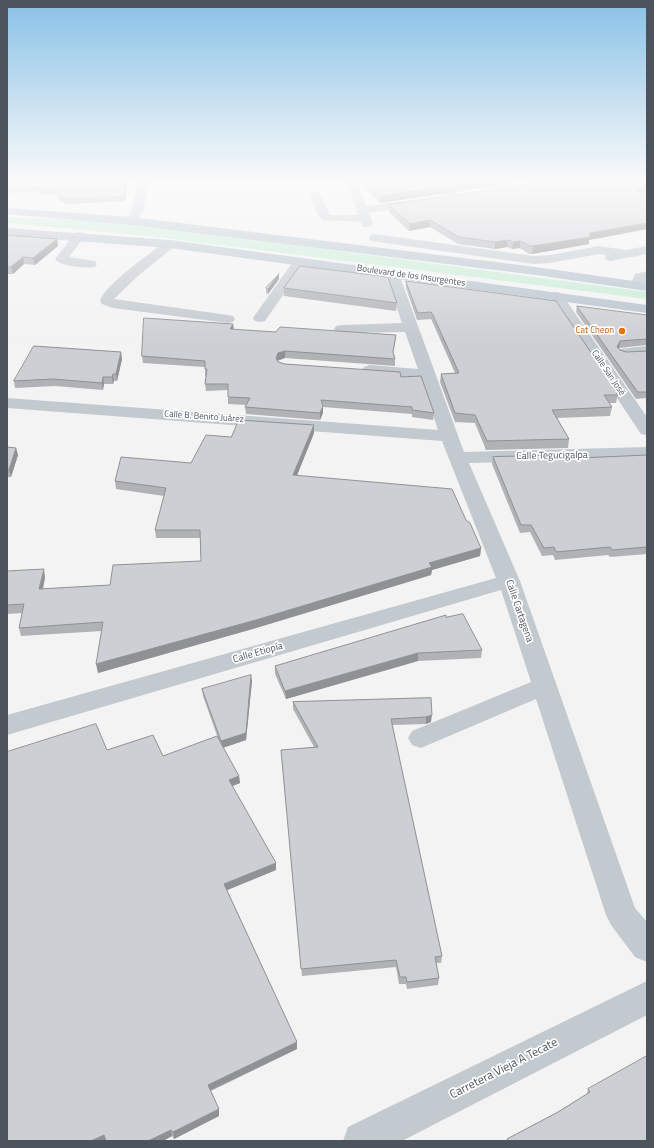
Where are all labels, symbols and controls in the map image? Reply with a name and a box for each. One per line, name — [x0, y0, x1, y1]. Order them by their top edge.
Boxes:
street label: Boulevard de los Insurgentes — [356, 263, 466, 289]
place label: Cat Cheon — [576, 326, 614, 336]
marker: Cat Cheon — [617, 326, 627, 336]
street label: Calle San José — [589, 348, 627, 398]
street label: Calle B. Benito Juárez — [164, 409, 244, 425]
street label: Calle Tegucigalpa — [516, 449, 588, 463]
street label: Calle Cartagena — [503, 578, 535, 644]
street label: Calle Etiopía — [232, 640, 284, 666]
street label: Carretera Vieja A Tecate — [448, 1035, 560, 1103]

